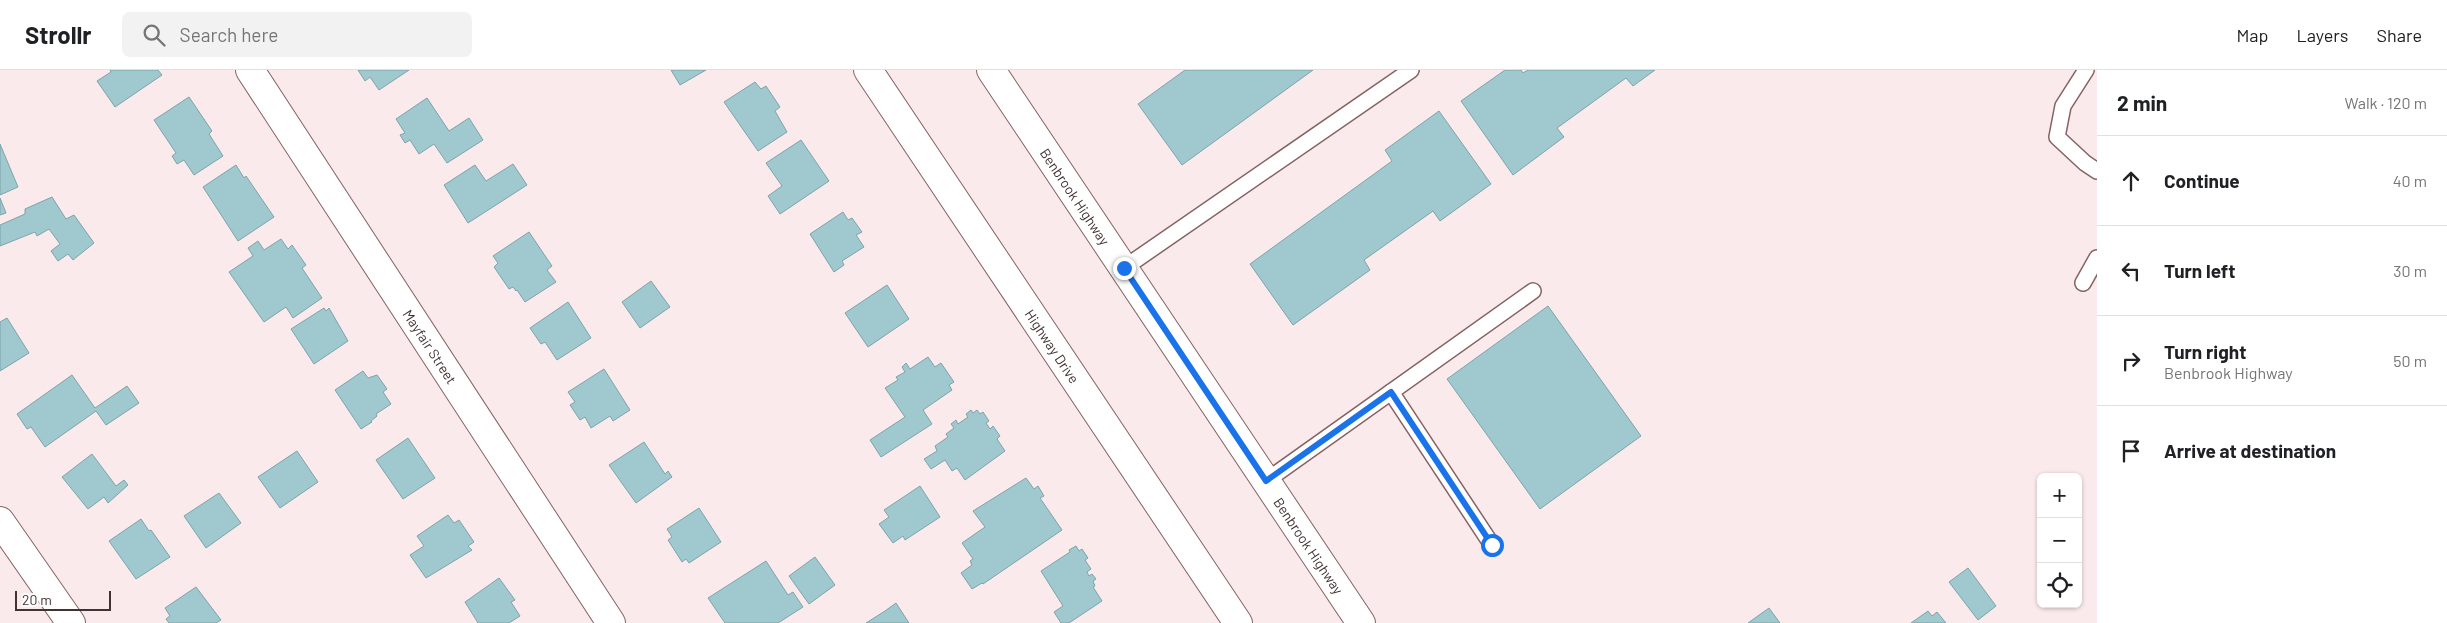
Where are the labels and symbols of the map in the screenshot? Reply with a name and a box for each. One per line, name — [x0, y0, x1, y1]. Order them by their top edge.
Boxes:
street label: Benbrook Highway — [1037, 145, 1114, 248]
route end — [1113, 257, 1136, 280]
street label: Mayfair Street — [400, 306, 461, 387]
street label: Highway Drive — [1022, 306, 1083, 386]
street label: Benbrook Highway — [1271, 494, 1348, 597]
route start — [1481, 534, 1504, 557]
scale bar — [15, 588, 111, 611]

